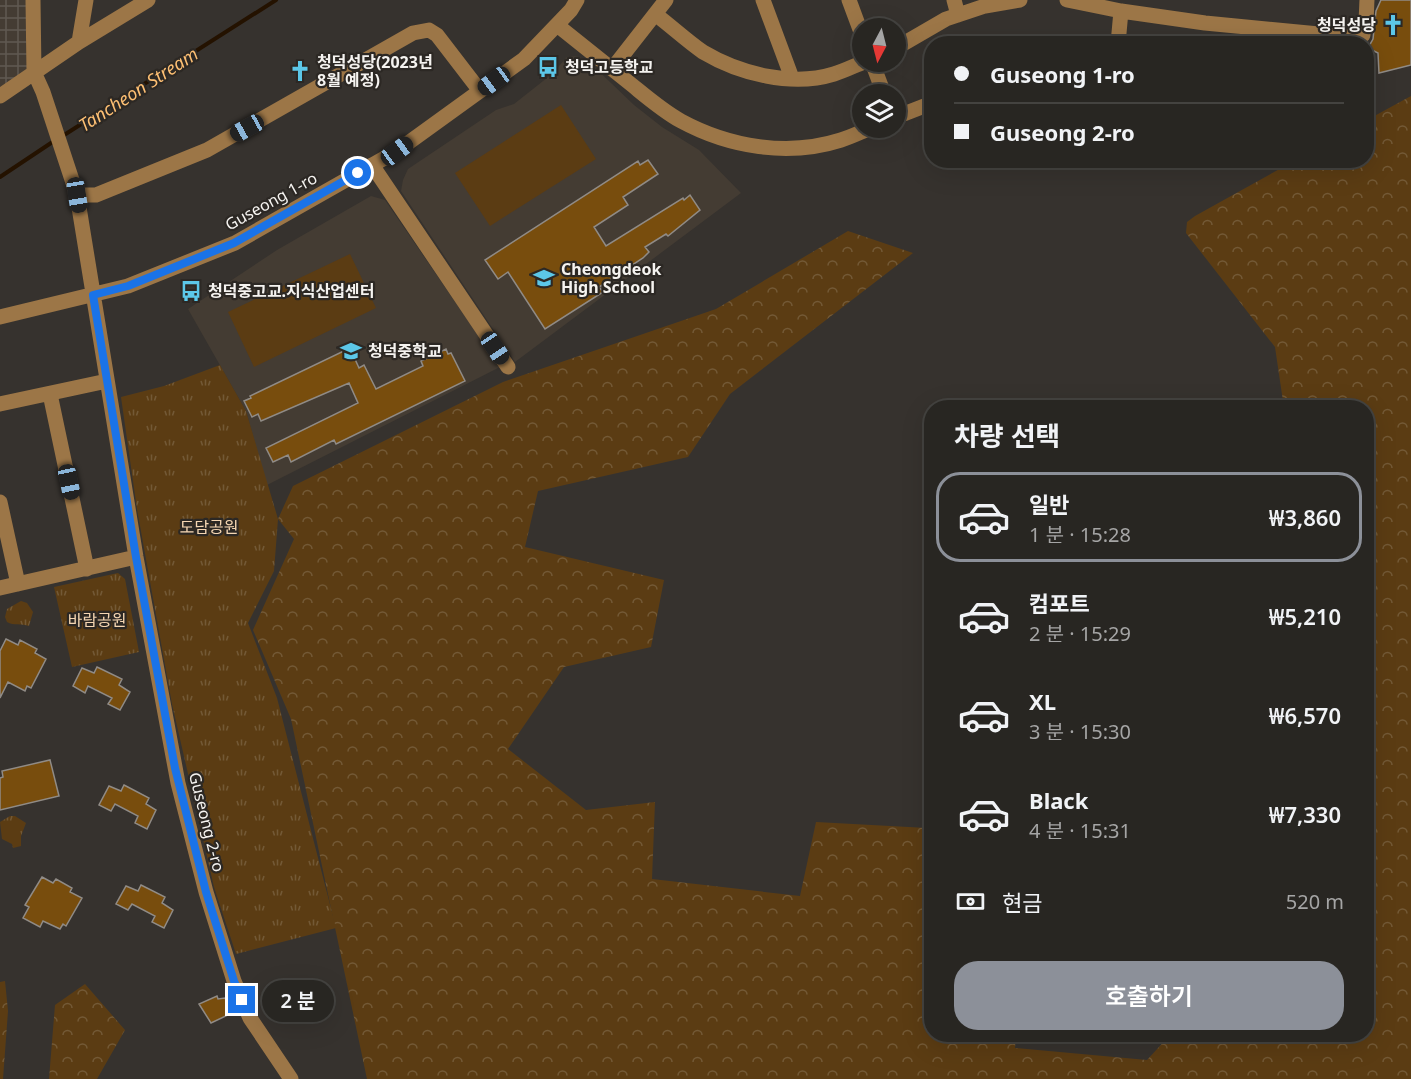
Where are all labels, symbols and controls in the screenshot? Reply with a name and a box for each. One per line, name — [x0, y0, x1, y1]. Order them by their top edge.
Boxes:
church icon: 청덕성당 — [1381, 13, 1405, 37]
place label: 청덕성당 — [1317, 14, 1376, 36]
north arrow — [852, 18, 906, 72]
map controls — [852, 18, 906, 138]
water label: Tancheon Stream — [74, 41, 202, 137]
place label: 청덕성당(2023년 8월 예정) — [317, 51, 433, 91]
bus stop icon: 청덕고등학교 — [536, 55, 560, 79]
place label: 청덕고등학교 — [565, 56, 654, 78]
church icon: 청덕성당(2023년 8월 예정) — [288, 59, 312, 83]
text: Guseong 1-ro — [990, 59, 1135, 89]
car — [474, 63, 514, 99]
button: layers — [852, 84, 906, 138]
car — [227, 111, 267, 145]
text: Guseong 2-ro — [990, 117, 1135, 147]
car — [377, 133, 417, 169]
route start — [344, 159, 371, 186]
street label: Guseong 1-ro — [221, 167, 321, 235]
car — [65, 176, 89, 214]
place label: Cheongdeok High School — [561, 258, 661, 298]
school or university icon: Cheongdeok High School — [532, 266, 556, 290]
bus stop icon: 청덕중고교.지식산업센터 — [179, 279, 203, 303]
place label: 청덕중고교.지식산업센터 — [208, 280, 374, 302]
car — [477, 328, 513, 368]
school or university icon: 청덕중학교 — [339, 339, 363, 363]
place label: 청덕중학교 — [368, 340, 442, 362]
text: 차량 선택 — [954, 417, 1060, 454]
car — [56, 463, 82, 501]
text: 일반 — [1029, 489, 1069, 519]
icon: car — [957, 490, 1011, 544]
text: ₩3,860 — [1269, 502, 1341, 532]
park label: 도담공원 — [180, 516, 238, 538]
text: 1 분 · 15:28 — [1029, 521, 1131, 548]
text: 컴포트 — [1029, 588, 1090, 618]
icon: car — [957, 589, 1011, 643]
text: ₩5,210 — [1269, 601, 1341, 631]
park label: 바람공원 — [68, 609, 126, 631]
text: 2 분 · 15:29 — [1029, 620, 1131, 647]
text: XL — [1029, 686, 1056, 716]
icon: car — [957, 688, 1011, 742]
text: ₩6,570 — [1269, 700, 1341, 730]
text: 3 분 · 15:30 — [1029, 718, 1131, 745]
street label: Guseong 2-ro — [184, 770, 230, 874]
text: Black — [1029, 785, 1088, 815]
icon: car — [957, 787, 1011, 841]
text: ₩7,330 — [1269, 799, 1341, 829]
text: 4 분 · 15:31 — [1029, 817, 1131, 844]
icon: cash — [954, 885, 987, 918]
text: 현금 — [1002, 887, 1042, 917]
text: 520 m — [1286, 888, 1344, 915]
button: 호출하기 — [954, 961, 1344, 1030]
callout: 2 분 — [263, 979, 335, 1021]
route end — [228, 986, 255, 1013]
text: 2 분 — [280, 987, 316, 1014]

